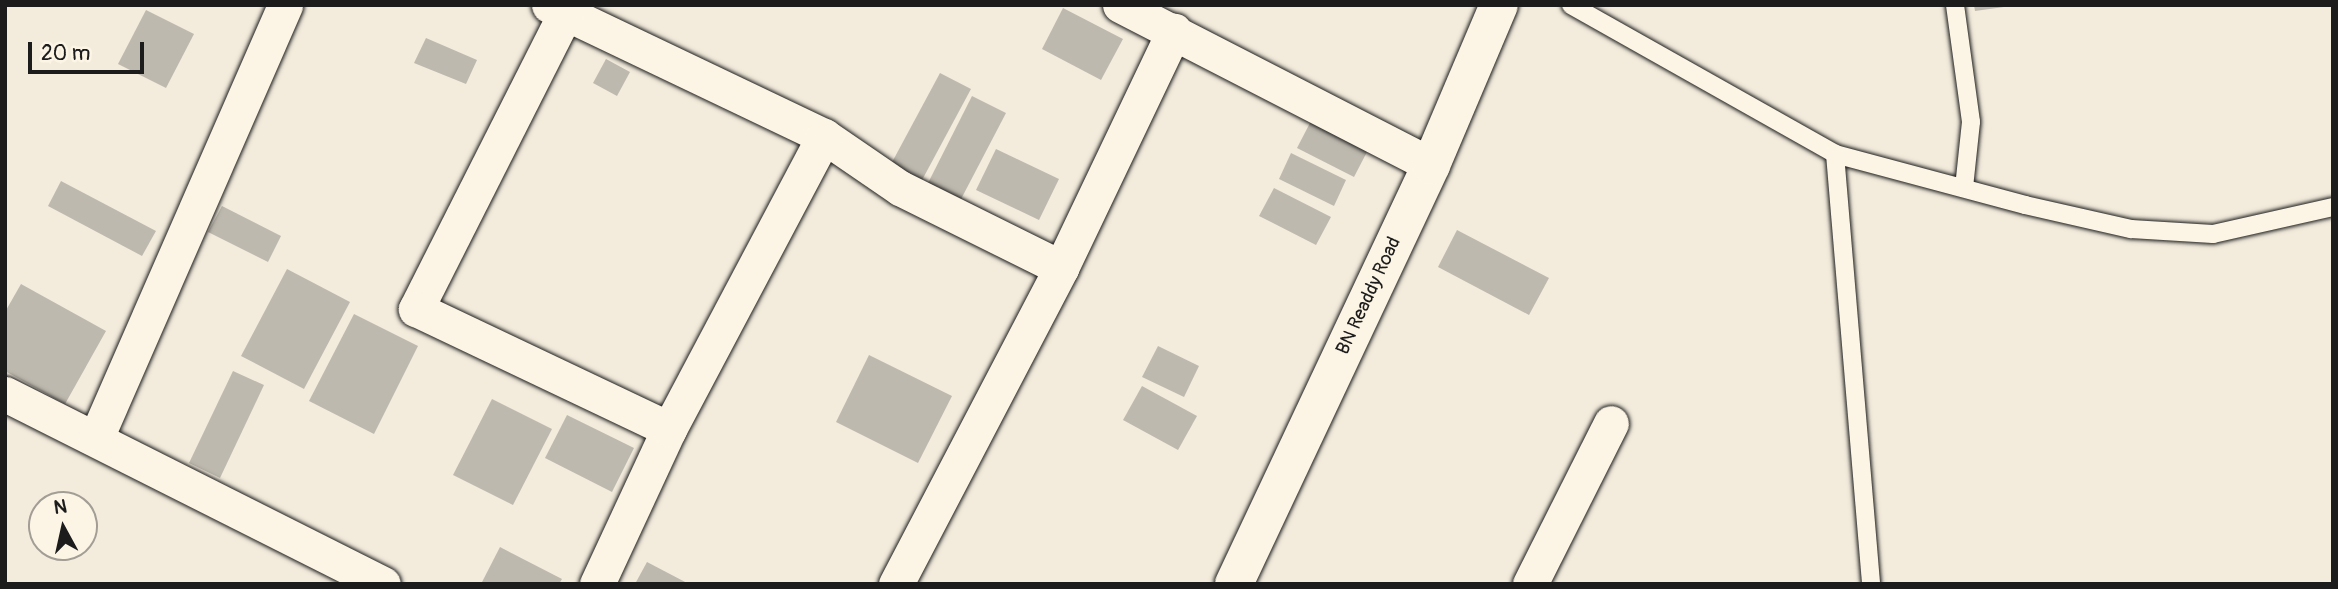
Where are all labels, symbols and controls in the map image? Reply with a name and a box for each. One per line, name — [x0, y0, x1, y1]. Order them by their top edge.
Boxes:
scale bar — [32, 28, 147, 72]
text: 20 m — [41, 40, 90, 67]
street label: BN Readdy Road — [1332, 234, 1406, 358]
north arrow — [28, 491, 98, 561]
text: N — [52, 494, 68, 520]

